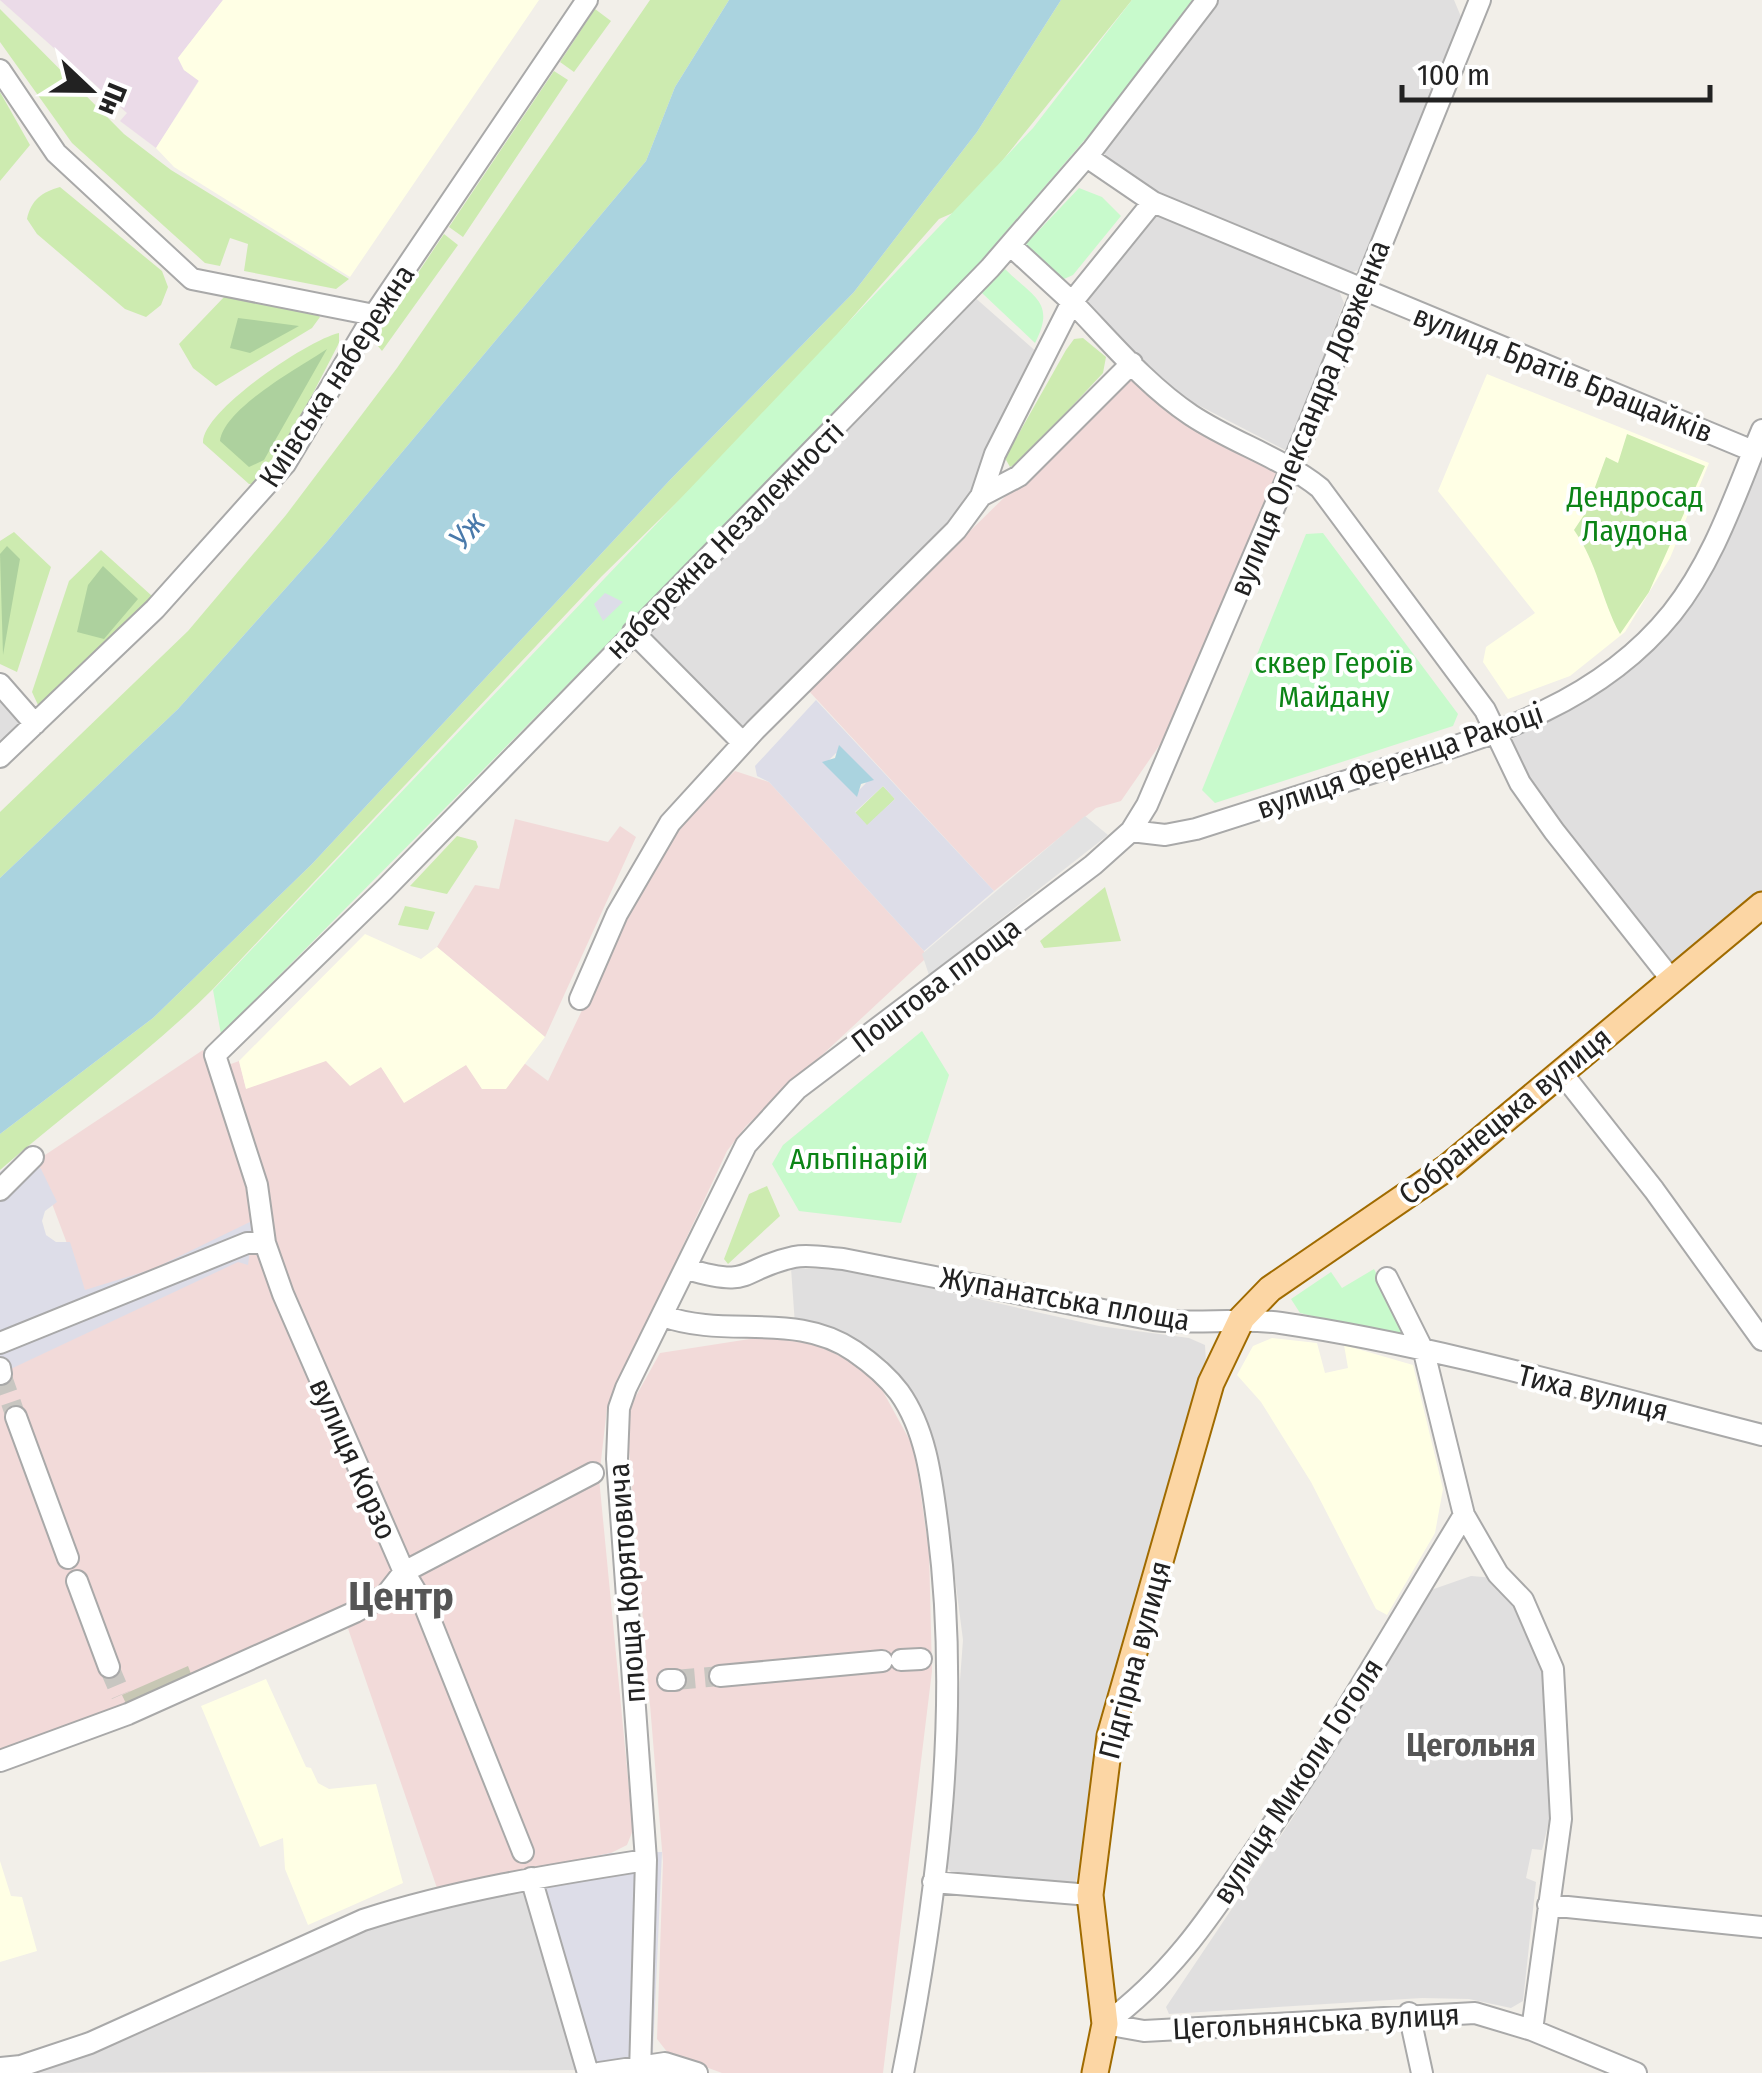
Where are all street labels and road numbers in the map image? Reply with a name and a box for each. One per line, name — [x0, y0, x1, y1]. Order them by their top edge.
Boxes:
street label: вулиця Олександра Довженка — [1222, 235, 1398, 601]
street label: Київська набережна — [252, 258, 422, 494]
street label: вулиця Братів Бращайків — [1408, 297, 1718, 451]
street label: набережна Незалежності — [598, 413, 852, 667]
street label: вулиця Ференца Ракоці — [1252, 695, 1548, 827]
street label: Поштова площа — [844, 910, 1028, 1060]
street label: Собранецька вулиця — [1392, 1019, 1618, 1213]
street label: Жупанатська площа — [937, 1259, 1193, 1339]
street label: Тиха вулиця — [1514, 1357, 1672, 1429]
street label: вулиця Корзо — [301, 1373, 405, 1545]
street label: площа Корятовича — [601, 1462, 653, 1704]
street label: Підгірна вулиця — [1091, 1557, 1179, 1763]
street label: вулиця Миколи Гоголя — [1205, 1651, 1391, 1911]
street label: Цегольнянська вулиця — [1171, 1997, 1461, 2047]

